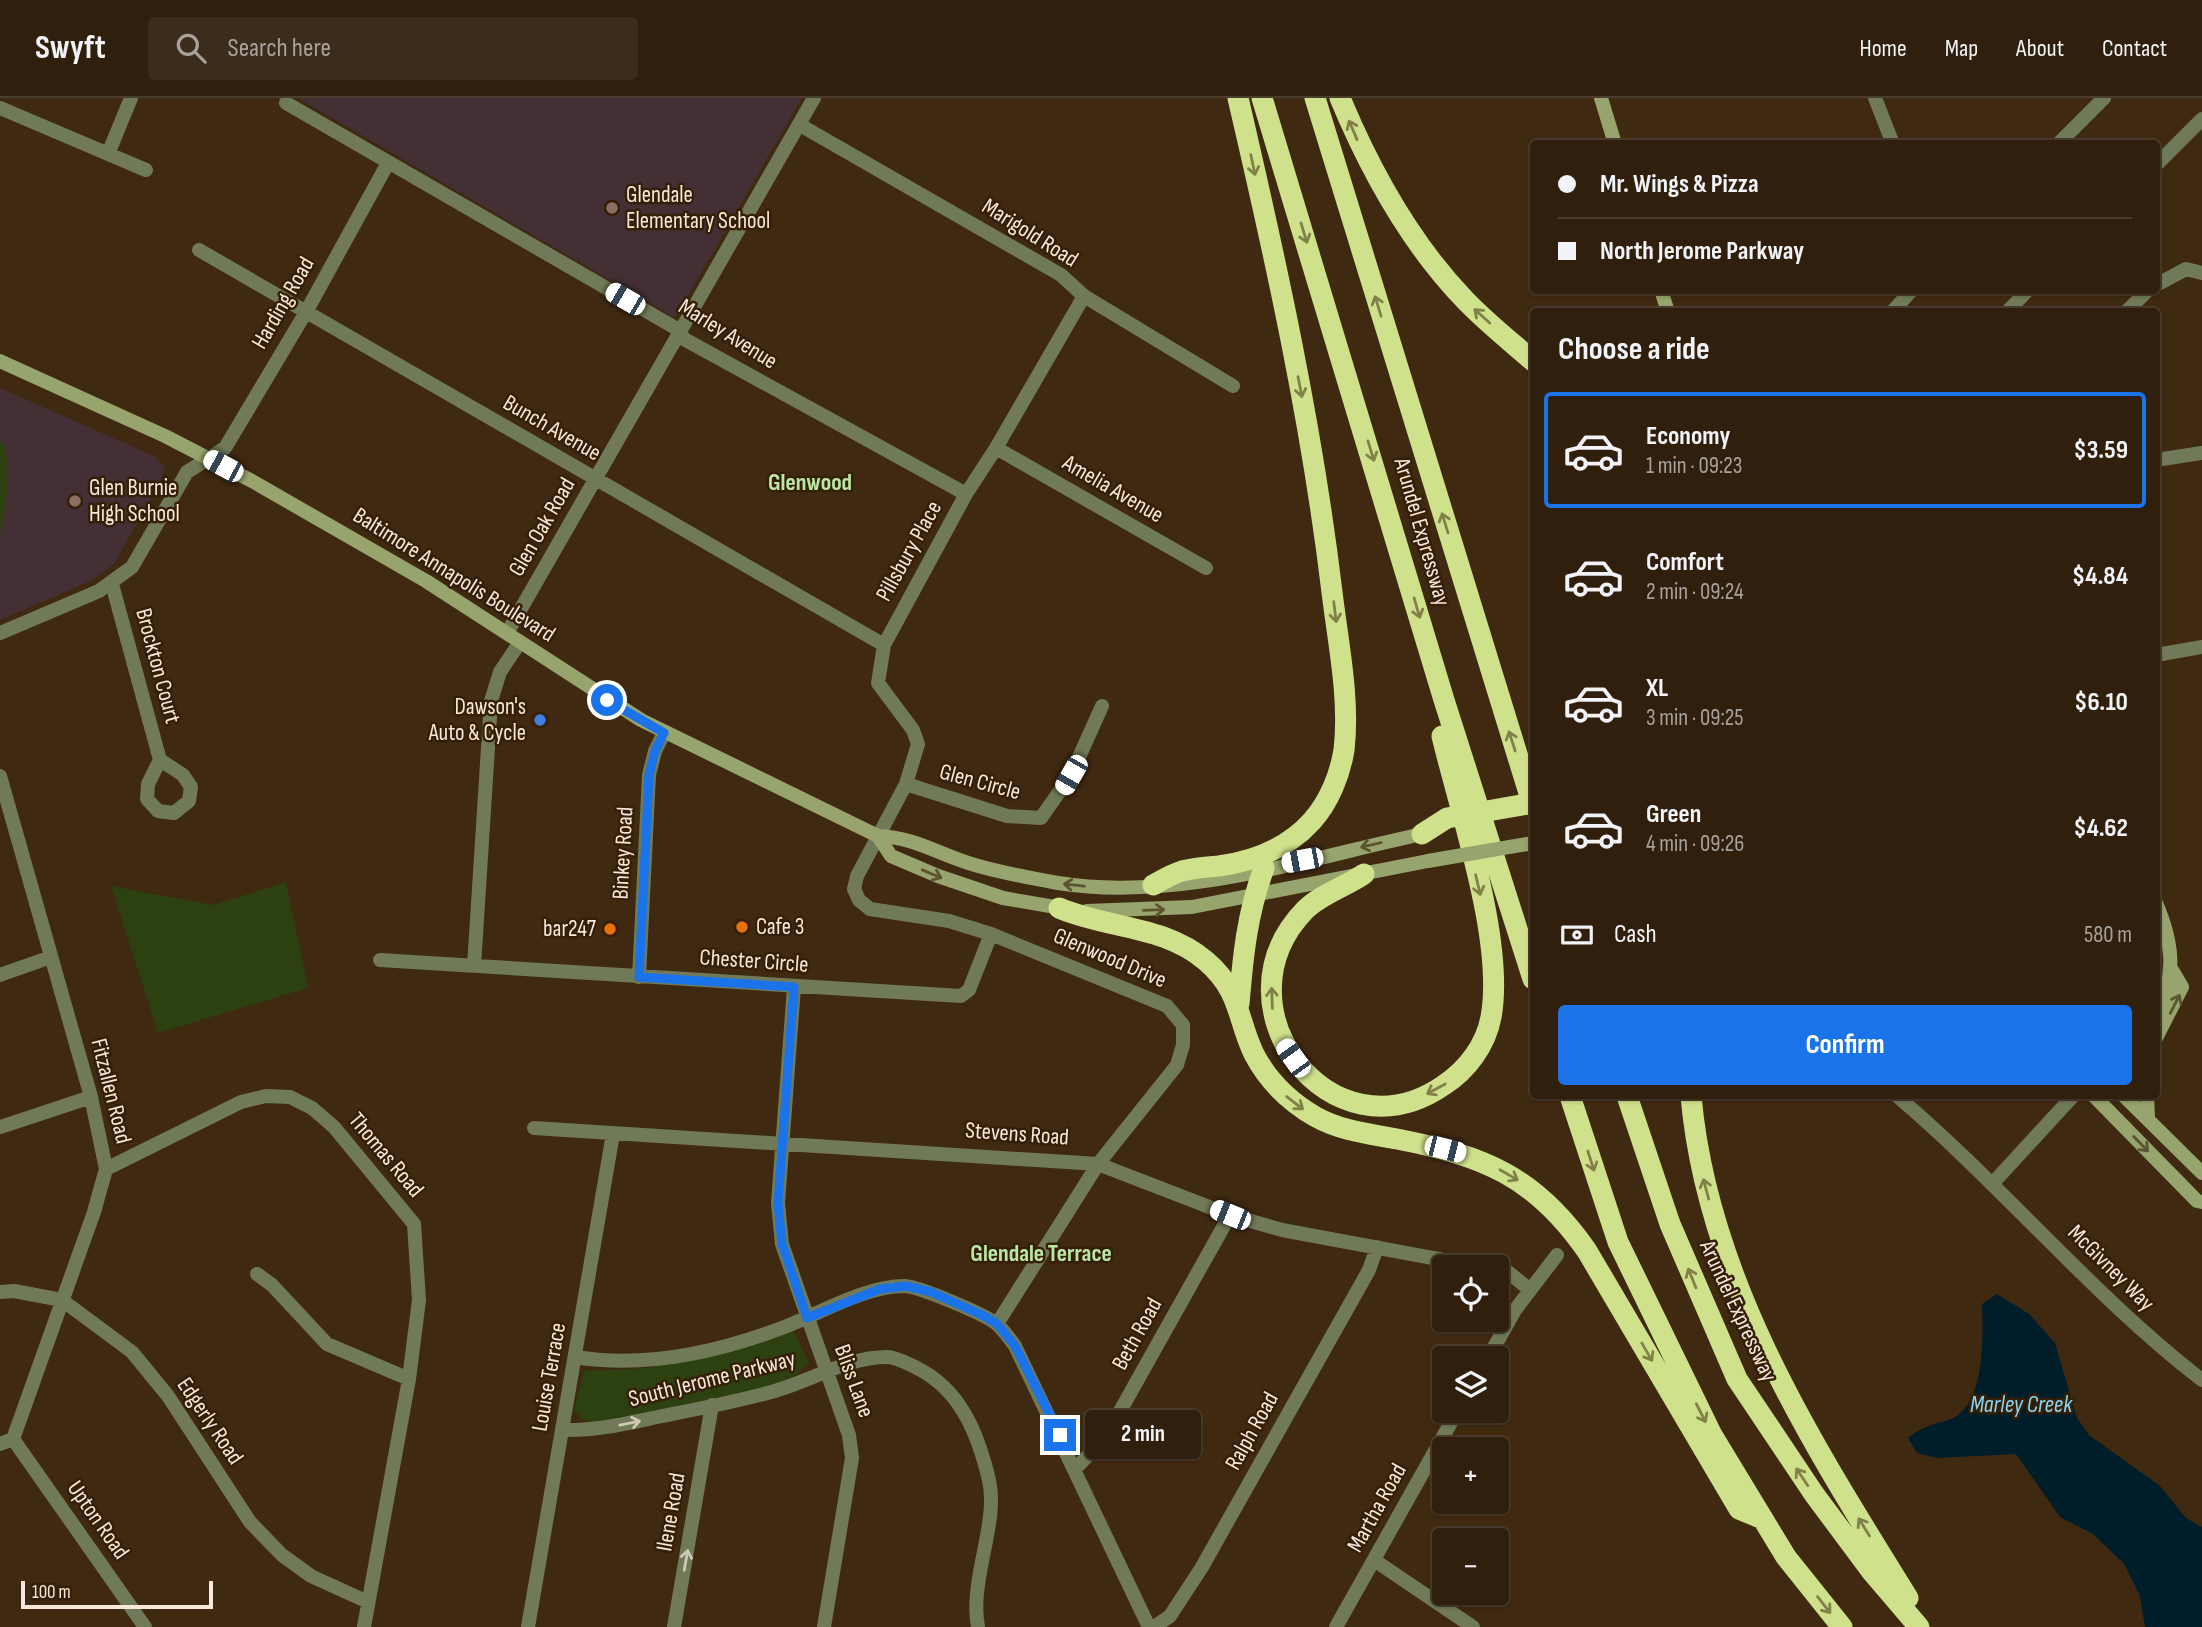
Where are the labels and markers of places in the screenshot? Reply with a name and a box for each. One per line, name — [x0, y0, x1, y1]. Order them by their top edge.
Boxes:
place label: Glendale Elementary School — [626, 181, 770, 235]
marker: Glendale Elementary School — [604, 200, 620, 216]
place label: Glen Burnie High School — [89, 474, 180, 528]
marker: Glen Burnie High School — [67, 493, 83, 509]
place label: Dawson's Auto & Cycle — [428, 693, 526, 747]
marker: Dawson's Auto & Cycle — [532, 712, 548, 728]
place label: Cafe 3 — [756, 913, 804, 941]
place label: bar247 — [543, 915, 596, 943]
marker: Cafe 3 — [734, 919, 750, 935]
marker: bar247 — [602, 921, 618, 937]

